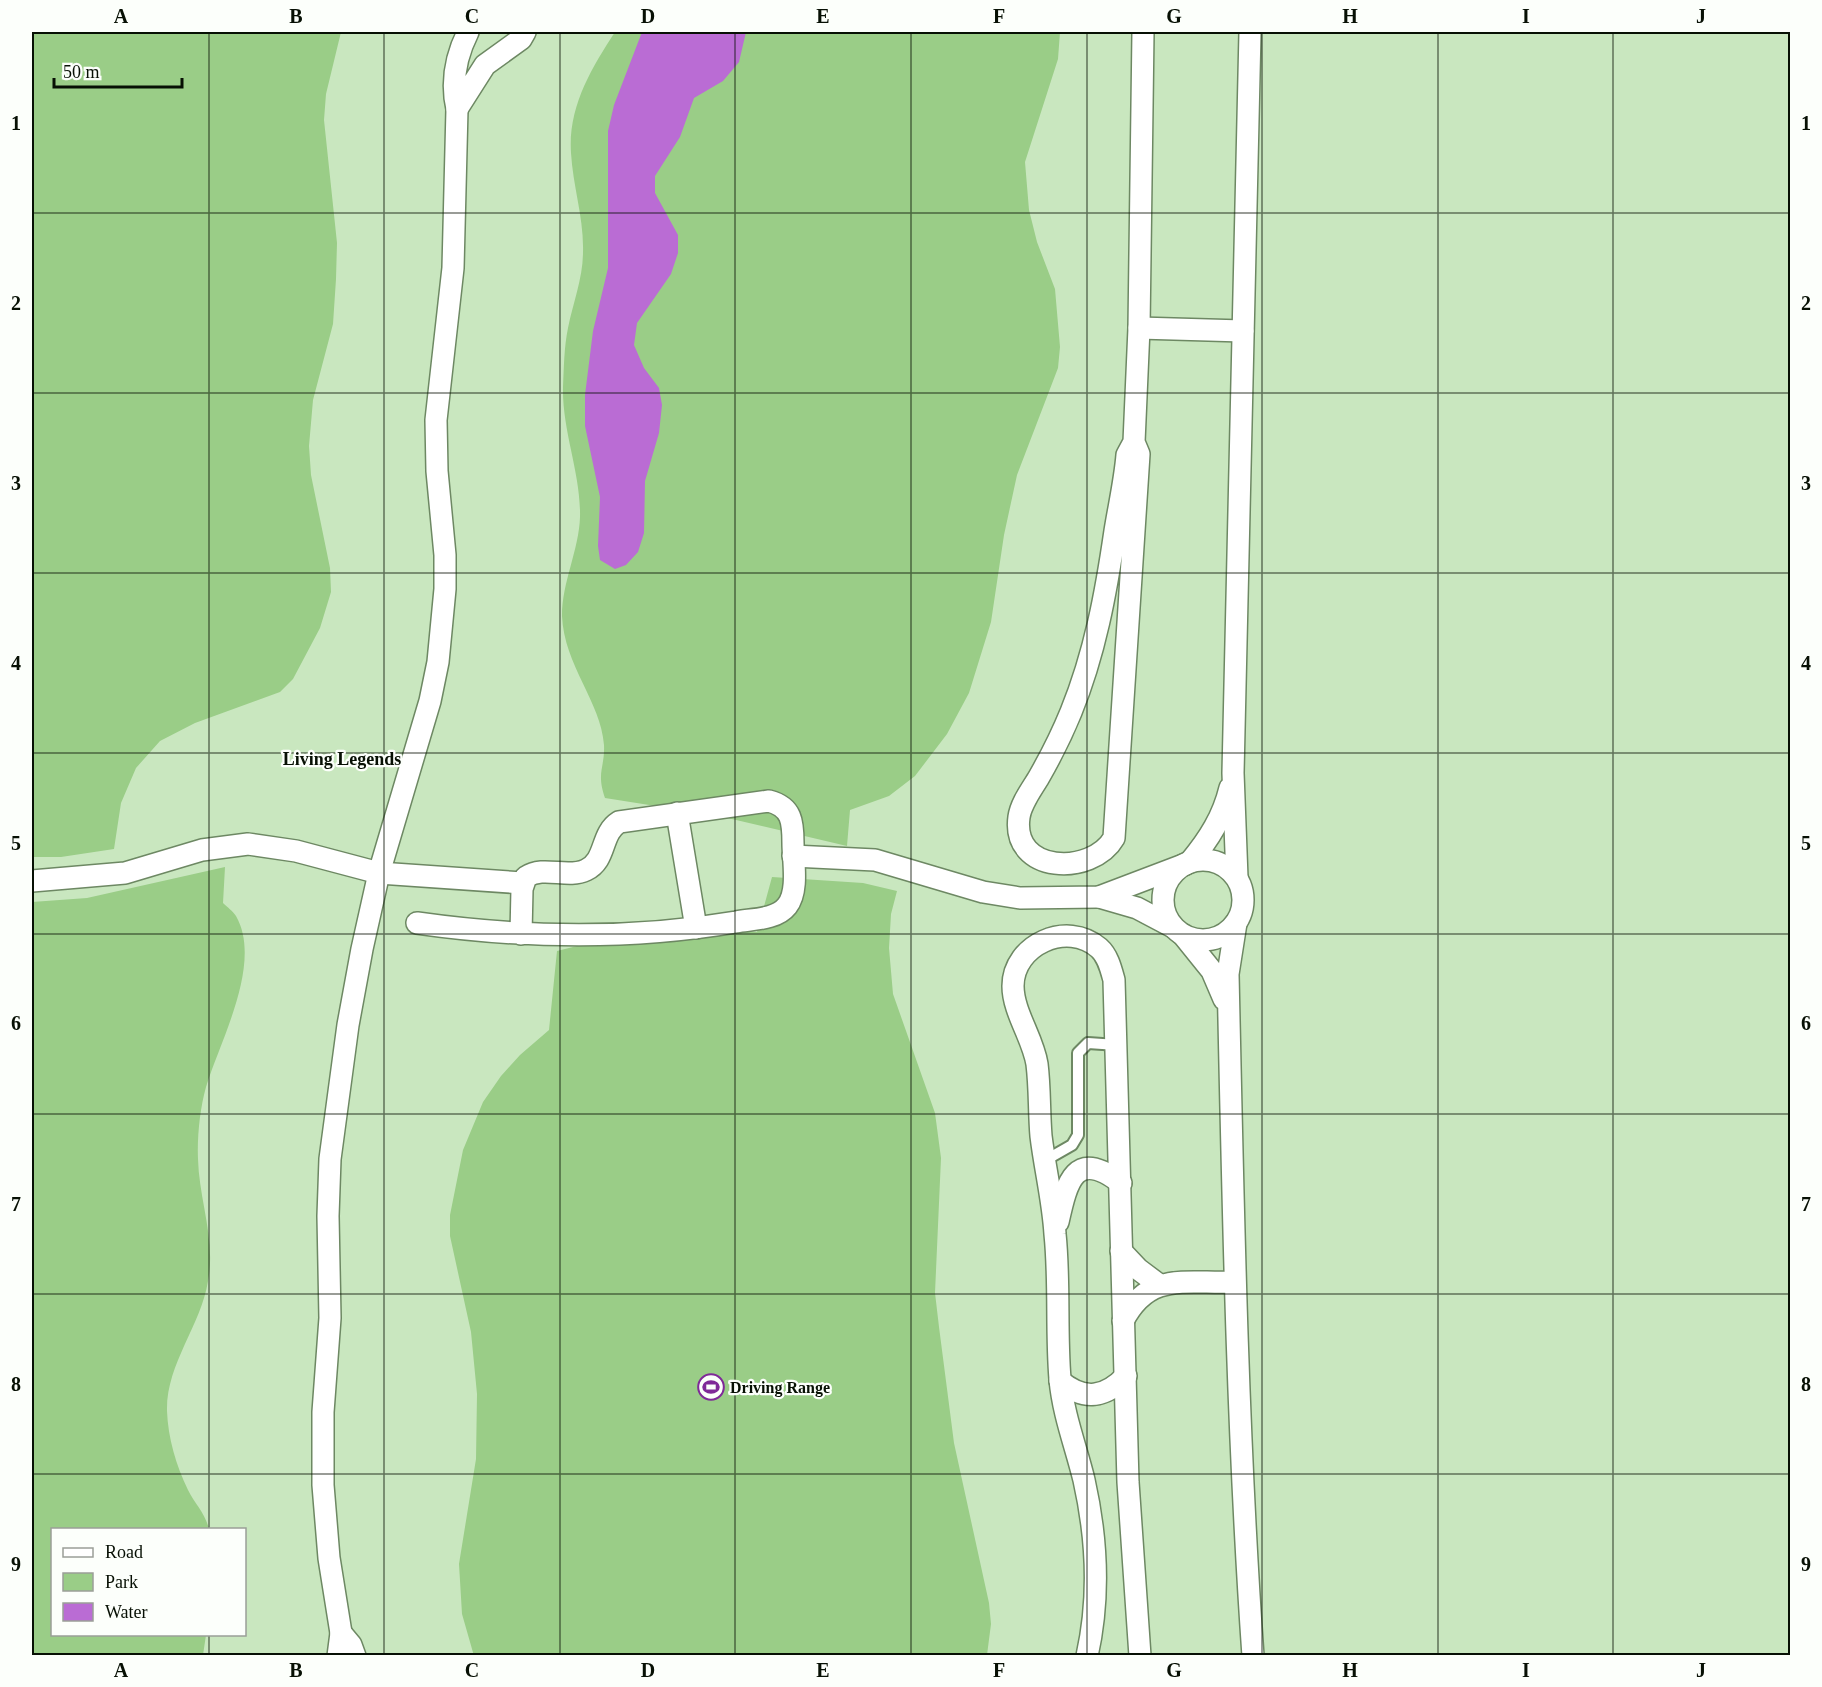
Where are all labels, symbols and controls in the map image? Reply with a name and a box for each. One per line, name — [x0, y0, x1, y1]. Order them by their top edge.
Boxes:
text: A — [114, 5, 129, 27]
text: B — [289, 5, 303, 27]
text: C — [465, 5, 479, 27]
text: D — [641, 5, 655, 27]
text: E — [816, 5, 830, 27]
text: F — [993, 5, 1005, 27]
text: G — [1166, 5, 1182, 27]
text: H — [1342, 5, 1358, 27]
text: I — [1522, 5, 1530, 27]
text: J — [1696, 5, 1706, 27]
scale bar — [54, 51, 182, 89]
text: 50 m — [63, 62, 100, 82]
text: 1 — [11, 112, 21, 134]
text: 1 — [1801, 112, 1811, 134]
text: 2 — [11, 292, 21, 314]
text: 2 — [1801, 292, 1811, 314]
text: 3 — [11, 472, 21, 494]
text: 3 — [1801, 472, 1811, 494]
text: 4 — [11, 652, 21, 674]
text: 4 — [1801, 652, 1811, 674]
district label: Living Legends — [283, 749, 401, 769]
text: 5 — [11, 832, 21, 854]
text: 5 — [1801, 832, 1811, 854]
text: 6 — [11, 1012, 21, 1034]
text: 6 — [1801, 1012, 1811, 1034]
text: 7 — [11, 1193, 21, 1215]
text: 7 — [1801, 1193, 1811, 1215]
sports icon: Driving Range — [696, 1372, 726, 1402]
text: 8 — [11, 1373, 21, 1395]
text: 8 — [1801, 1373, 1811, 1395]
place label: Driving Range — [730, 1379, 830, 1397]
legend — [51, 1528, 246, 1636]
text: Road — [105, 1542, 143, 1562]
text: 9 — [11, 1553, 21, 1575]
text: 9 — [1801, 1553, 1811, 1575]
text: Park — [105, 1572, 138, 1592]
text: Water — [105, 1602, 148, 1622]
text: A — [114, 1659, 129, 1681]
text: B — [289, 1659, 303, 1681]
text: C — [465, 1659, 479, 1681]
text: D — [641, 1659, 655, 1681]
text: E — [816, 1659, 830, 1681]
text: F — [993, 1659, 1005, 1681]
text: G — [1166, 1659, 1182, 1681]
text: H — [1342, 1659, 1358, 1681]
text: I — [1522, 1659, 1530, 1681]
text: J — [1696, 1659, 1706, 1681]

